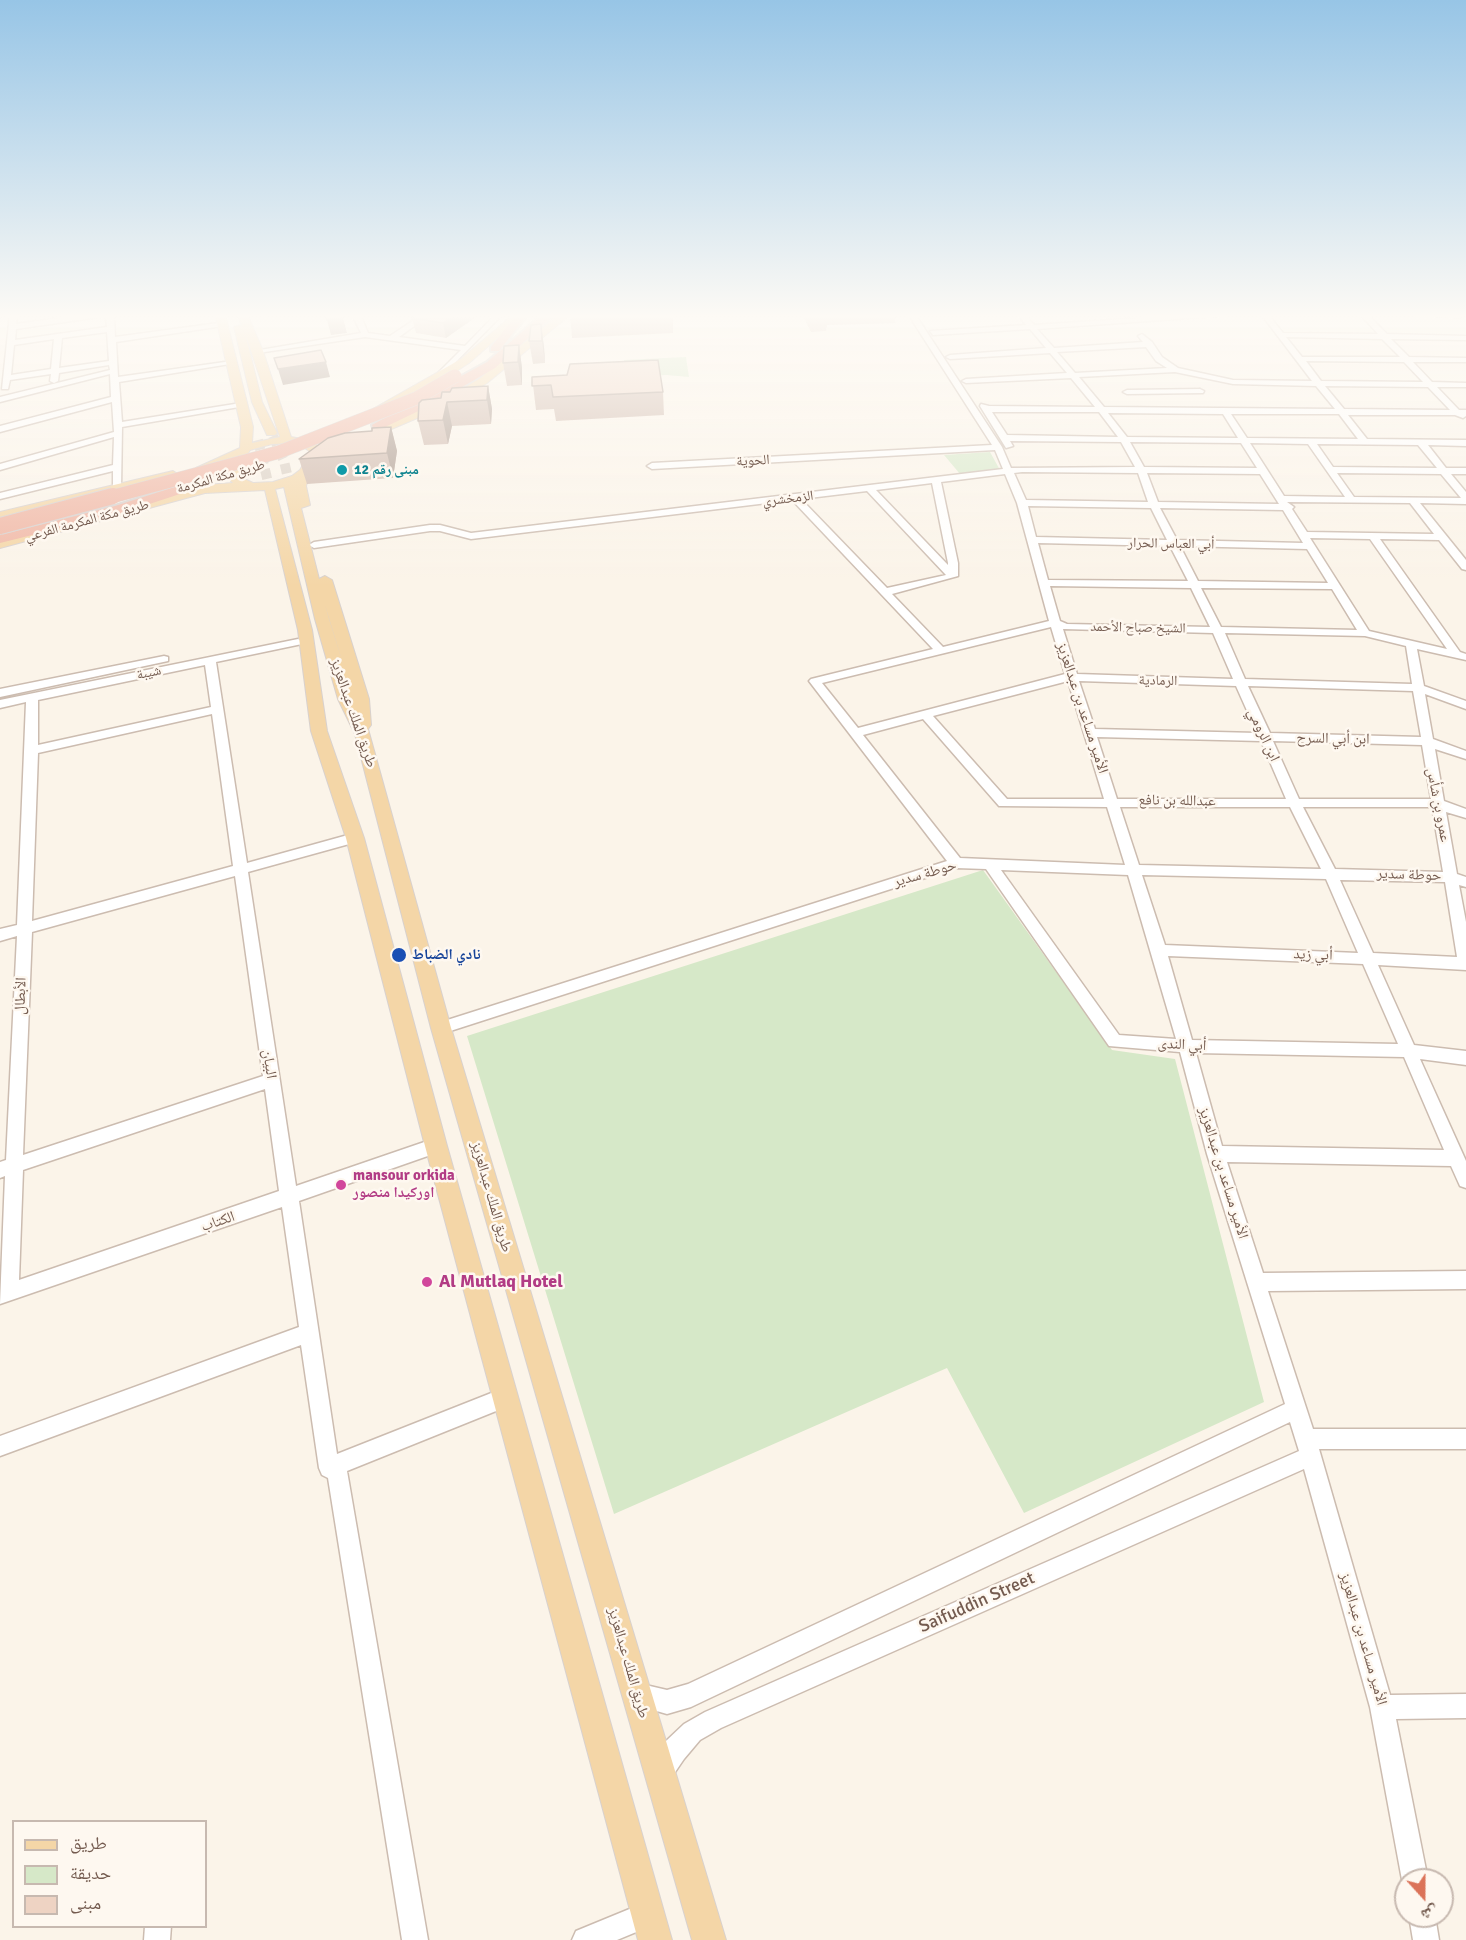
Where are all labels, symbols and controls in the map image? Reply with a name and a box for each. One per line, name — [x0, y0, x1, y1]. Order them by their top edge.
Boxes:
street label: الحوية — [736, 452, 770, 470]
street label: طريق مكة المكرمة — [175, 456, 267, 498]
place label: مبنى رقم 12 — [354, 462, 419, 478]
marker: مبنى رقم 12 — [335, 463, 349, 477]
street label: الزمخشري — [762, 488, 814, 510]
street label: طريق مكة المكرمة الفرعي — [23, 496, 151, 546]
street label: أبي العباس الحرار — [1127, 535, 1215, 553]
street label: الشيخ صباح الأحمد — [1090, 619, 1186, 637]
street label: الأمير مساعد بن عبدالعزيز — [1052, 640, 1112, 776]
street label: طريق الملك عبدالعزيز — [326, 656, 380, 770]
street label: شيبة — [135, 662, 163, 684]
street label: الرمادية — [1138, 672, 1178, 690]
street label: ابن الرومي — [1243, 705, 1283, 765]
street label: ابن أبي السرح — [1296, 729, 1370, 749]
street label: عمرو بن شأس — [1422, 766, 1454, 844]
street label: عبدالله بن نافع — [1138, 791, 1216, 811]
street label: حوطة سدير — [891, 856, 959, 892]
street label: حوطة سدير — [1376, 865, 1442, 885]
street label: أبي زيد — [1293, 945, 1333, 965]
marker: نادي الضباط — [390, 946, 408, 964]
place label: نادي الضباط — [412, 946, 481, 964]
street label: الأبطال — [11, 977, 31, 1015]
street label: أبي الندى — [1157, 1035, 1207, 1055]
street label: البيان — [258, 1048, 280, 1080]
street label: الأمير مساعد بن عبدالعزيز — [1194, 1105, 1252, 1241]
street label: طريق الملك عبدالعزيز — [467, 1140, 515, 1254]
place label: mansour orkida اوركيدا منصور — [353, 1167, 455, 1202]
marker: mansour orkida اوركيدا منصور — [334, 1178, 348, 1192]
street label: الكتاب — [199, 1208, 237, 1236]
place label: Al Mutlaq Hotel — [439, 1271, 563, 1293]
marker: Al Mutlaq Hotel — [420, 1275, 434, 1289]
street label: Saifuddin Street — [916, 1568, 1038, 1638]
street label: الأمير مساعد بن عبدالعزيز — [1335, 1571, 1391, 1707]
street label: طريق الملك عبدالعزيز — [604, 1606, 652, 1720]
legend — [12, 1820, 207, 1928]
text: طريق — [70, 1832, 107, 1854]
text: حديقة — [70, 1862, 111, 1884]
north arrow — [1394, 1868, 1454, 1928]
text: مبنى — [70, 1892, 101, 1914]
text: ش — [1418, 1901, 1441, 1925]

